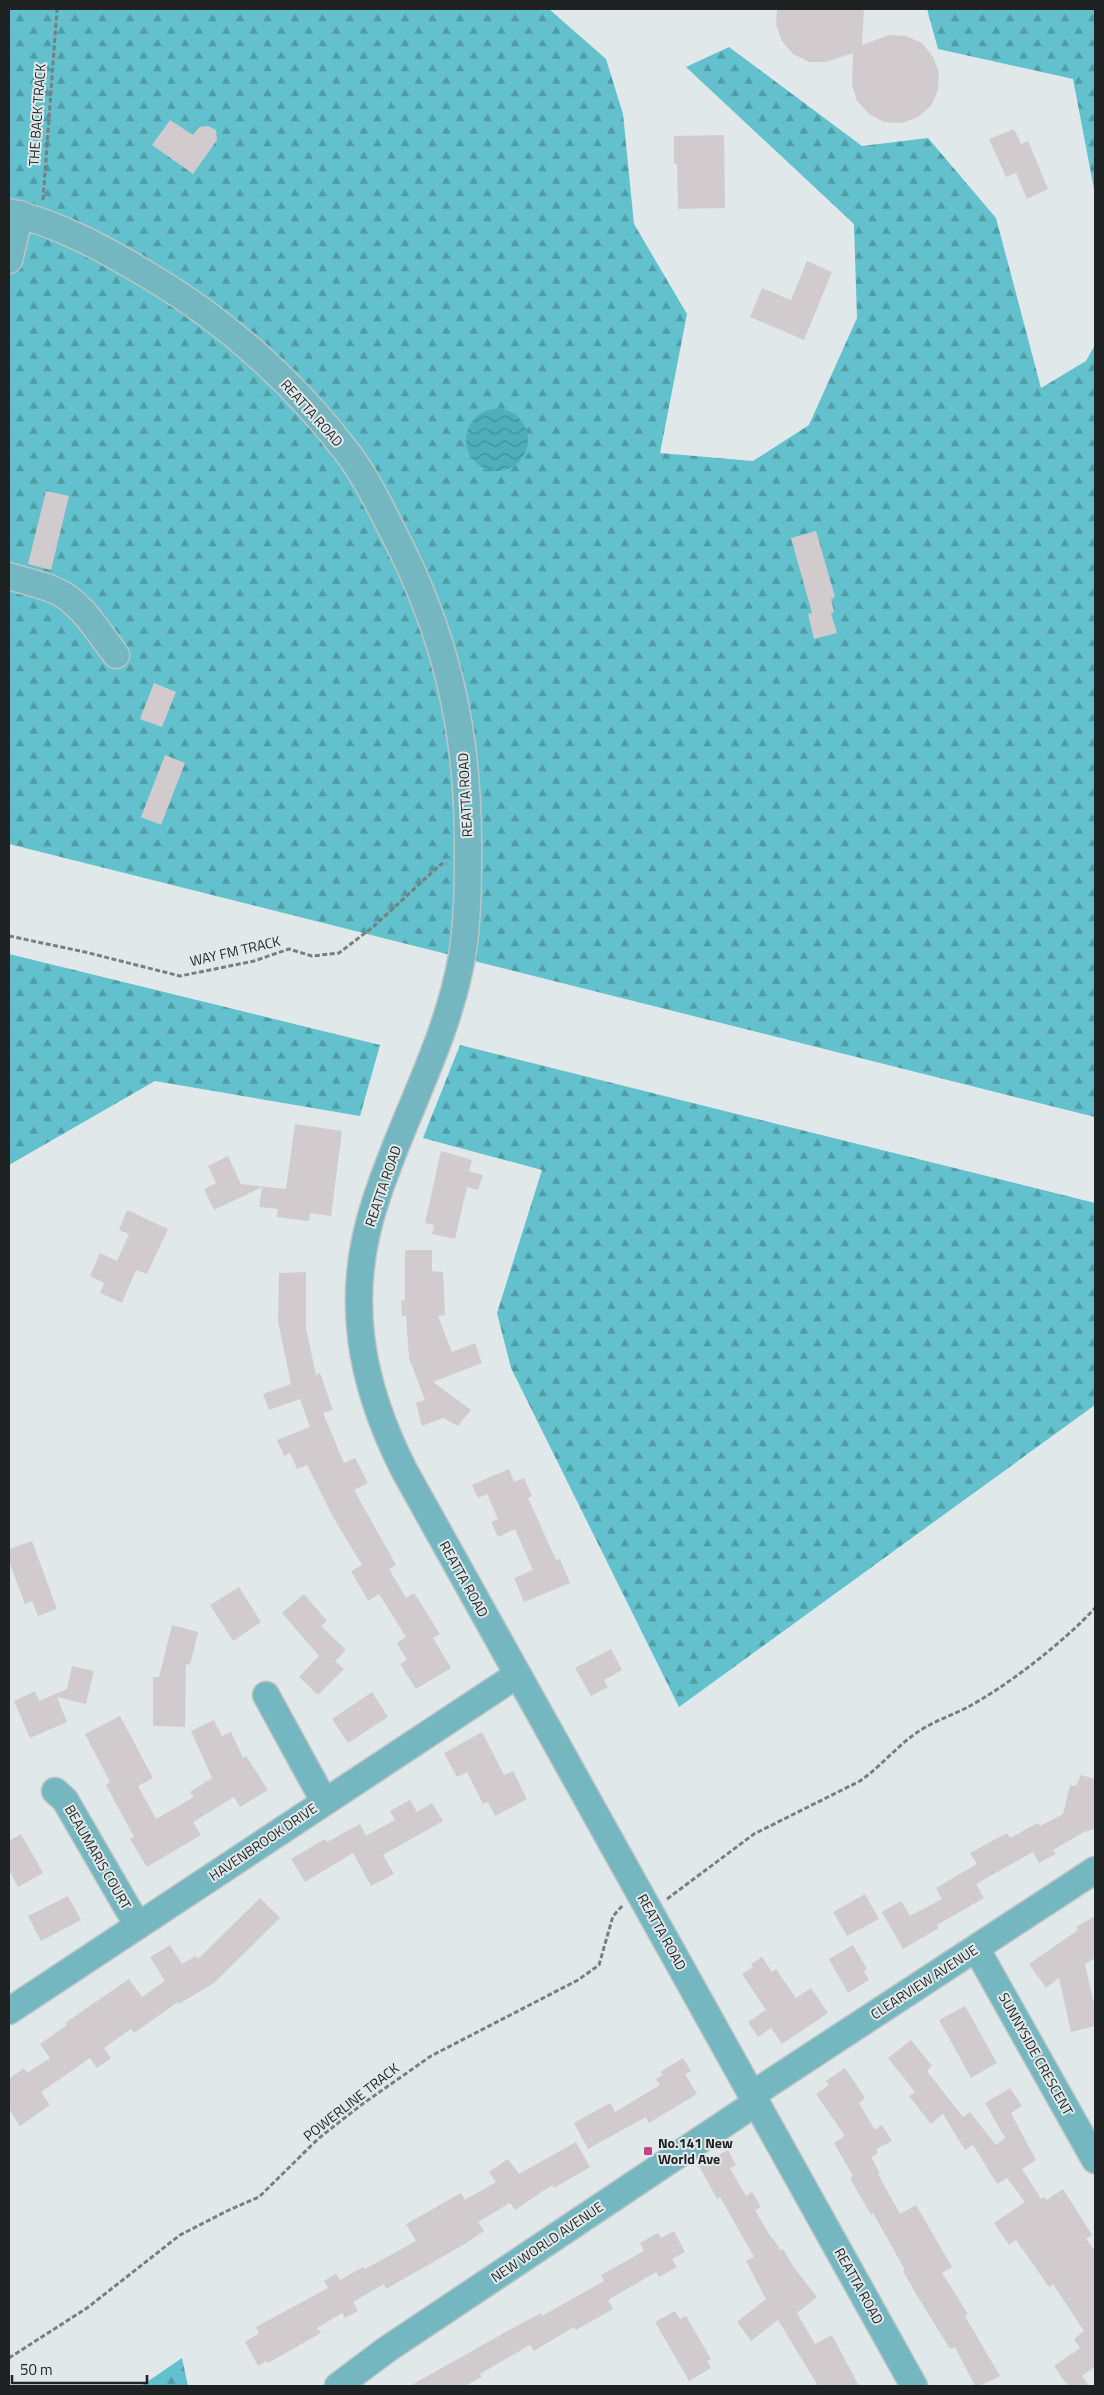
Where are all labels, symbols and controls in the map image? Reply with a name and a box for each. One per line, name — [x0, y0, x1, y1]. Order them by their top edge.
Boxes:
street label: THE BACK TRACK — [22, 63, 51, 167]
street label: REATTA ROAD — [276, 374, 348, 451]
street label: REATTA ROAD — [452, 752, 477, 838]
street label: WAY FM TRACK — [188, 930, 282, 971]
street label: REATTA ROAD — [359, 1142, 406, 1229]
street label: REATTA ROAD — [435, 1537, 494, 1621]
street label: HAVENBROOK DRIVE — [204, 1797, 321, 1886]
street label: BEAUMARIS COURT — [60, 1800, 137, 1914]
street label: REATTA ROAD — [633, 1890, 692, 1974]
street label: CLEARVIEW AVENUE — [866, 1939, 982, 2024]
street label: SUNNYSIDE CRESCENT — [994, 1989, 1079, 2119]
street label: POWERLINE TRACK — [298, 2057, 403, 2146]
place label: No.141 New World Ave — [658, 2132, 733, 2169]
marker: No.141 New World Ave — [642, 2145, 654, 2157]
street label: NEW WORLD AVENUE — [486, 2196, 607, 2287]
street label: REATTA ROAD — [830, 2244, 889, 2328]
scale bar — [12, 2352, 148, 2384]
text: 50 m — [20, 2358, 53, 2381]

